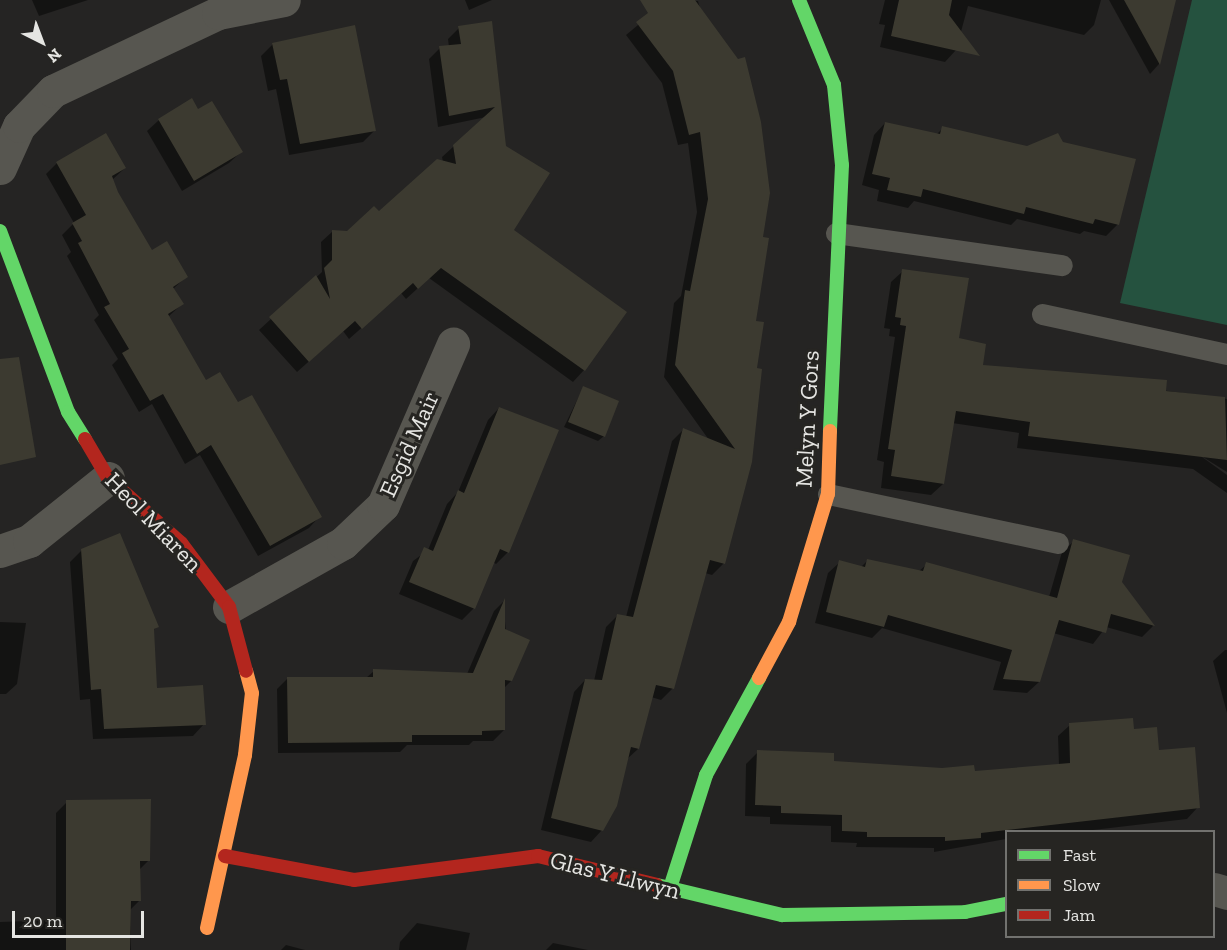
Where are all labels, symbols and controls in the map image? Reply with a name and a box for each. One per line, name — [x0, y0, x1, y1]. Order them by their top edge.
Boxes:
north arrow — [12, 12, 72, 72]
text: N — [44, 45, 65, 67]
street label: Melyn Y Gors — [789, 349, 825, 489]
street label: Esgid Mair — [373, 387, 445, 501]
street label: Heol Miaren — [99, 466, 209, 578]
legend — [1005, 830, 1215, 938]
text: Fast — [1063, 844, 1096, 866]
street label: Glas Y Llwyn — [546, 845, 684, 905]
text: Slow — [1063, 874, 1100, 896]
scale bar — [15, 899, 147, 937]
text: Jam — [1063, 904, 1095, 926]
text: 20 m — [23, 910, 62, 932]

